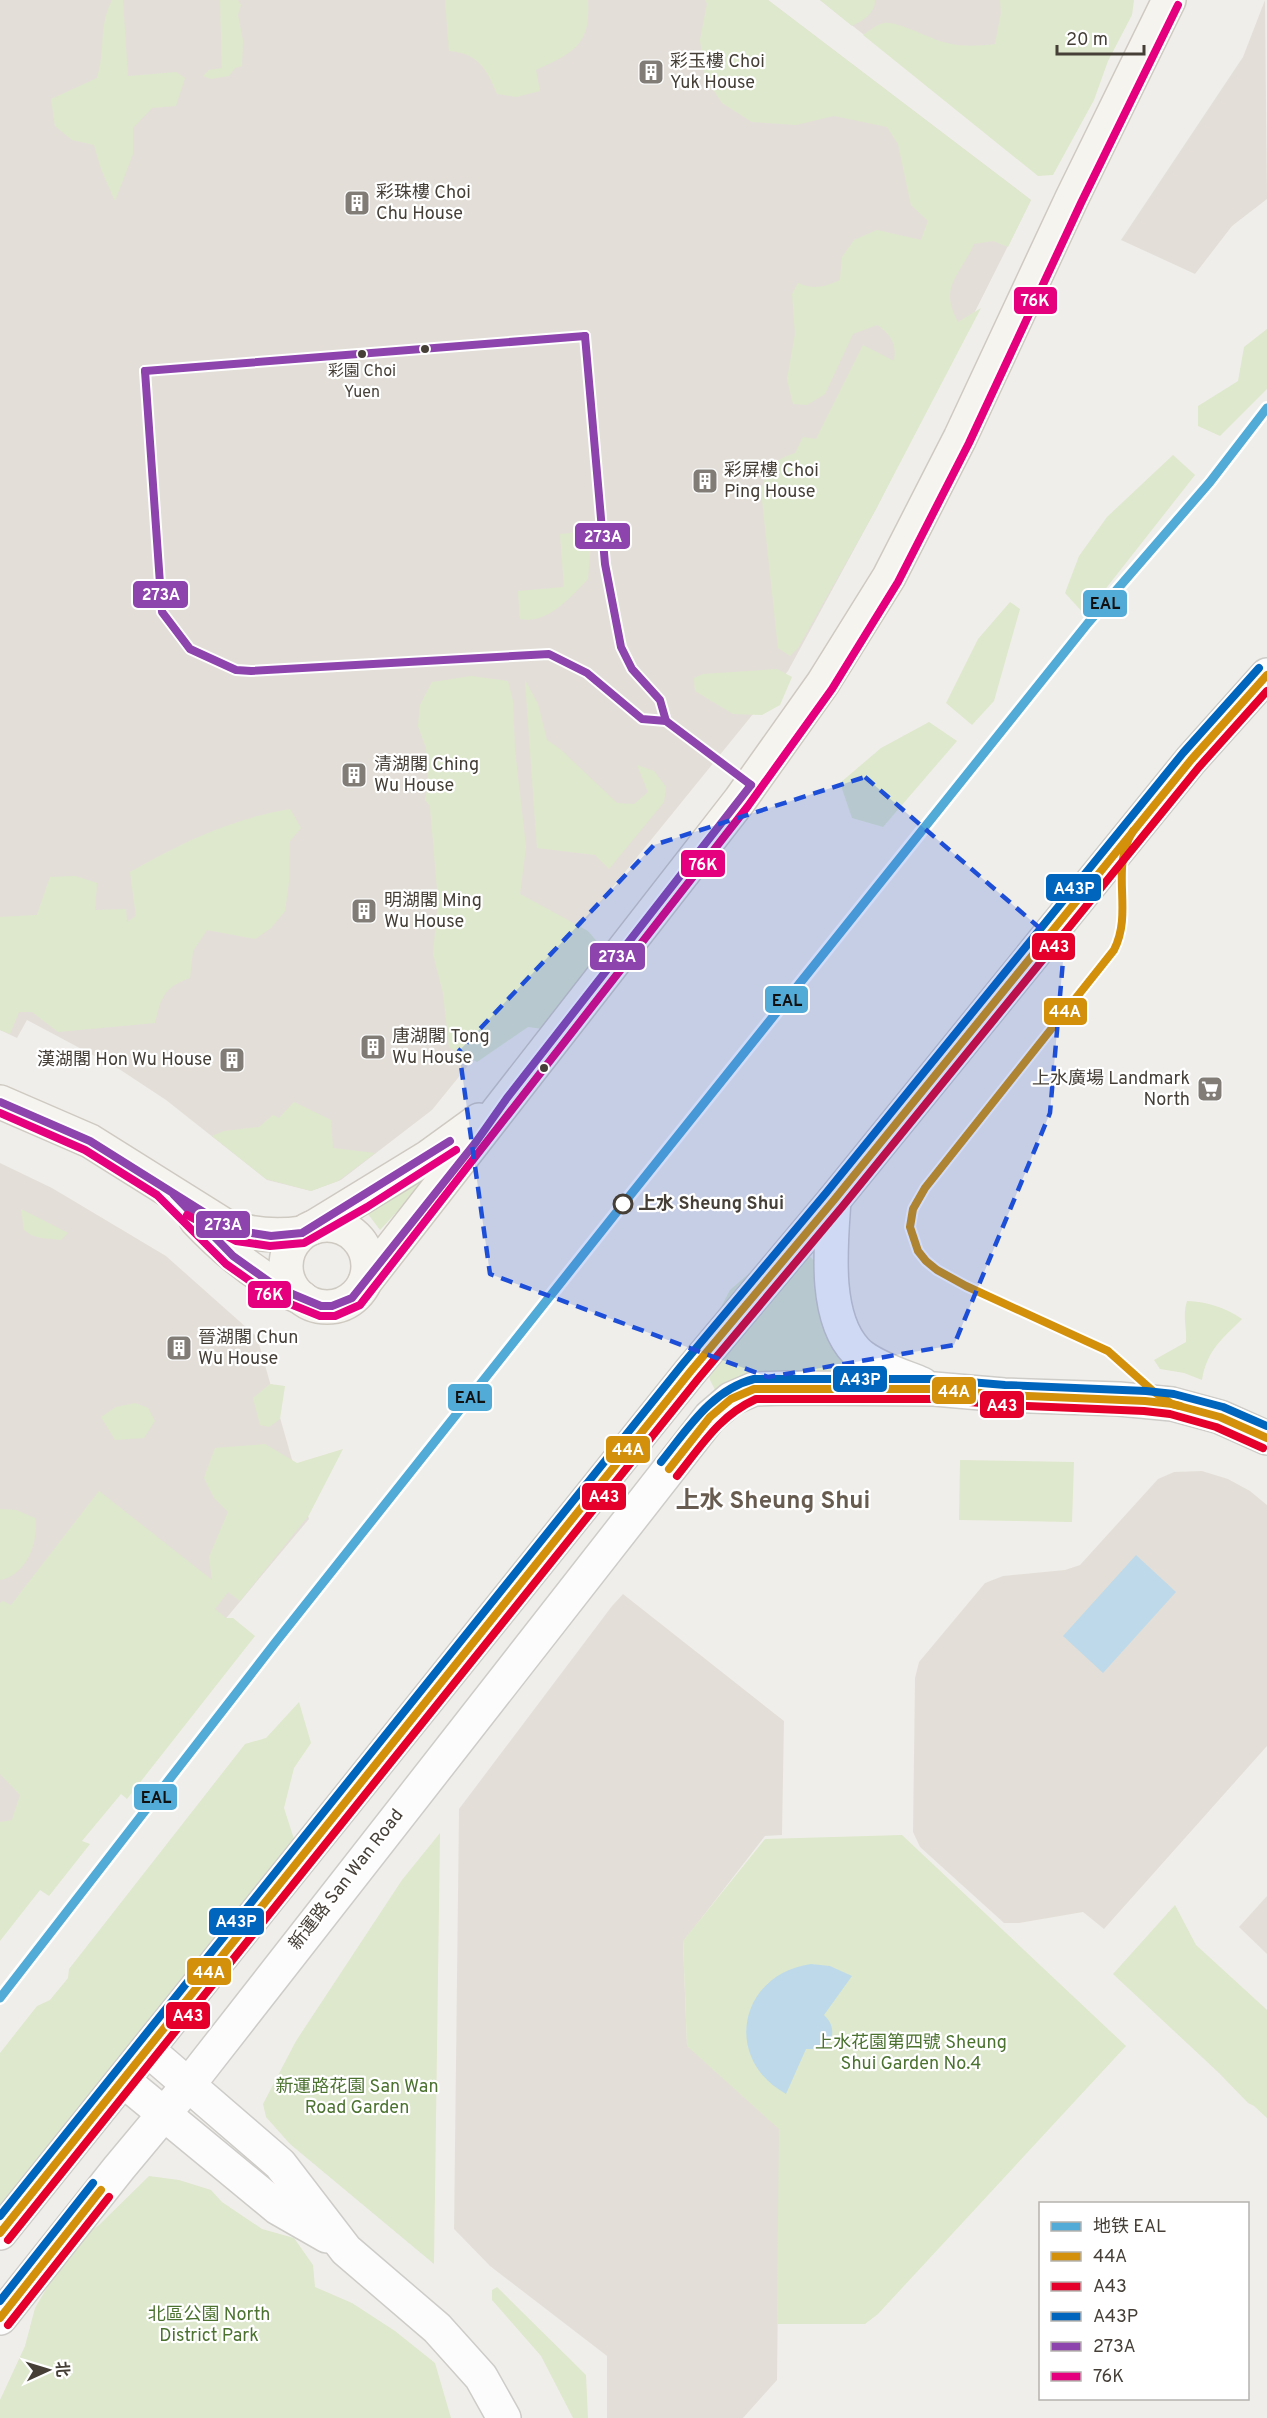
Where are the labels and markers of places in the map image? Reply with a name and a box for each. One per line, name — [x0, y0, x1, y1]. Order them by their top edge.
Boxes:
place label: 彩玉樓 Choi Yuk House — [670, 51, 765, 95]
building icon: 彩玉樓 Choi Yuk House — [636, 57, 666, 87]
place label: 彩珠樓 Choi Chu House — [376, 182, 471, 226]
building icon: 彩珠樓 Choi Chu House — [342, 188, 372, 218]
unlabelled marker — [419, 343, 431, 355]
marker: 彩園 Choi Yuen — [356, 348, 368, 360]
place label: 彩園 Choi Yuen — [328, 362, 396, 403]
place label: 彩屏樓 Choi Ping House — [724, 460, 819, 504]
building icon: 彩屏樓 Choi Ping House — [690, 466, 720, 496]
place label: 清湖閣 Ching Wu House — [374, 754, 479, 798]
building icon: 清湖閣 Ching Wu House — [339, 760, 369, 790]
place label: 明湖閣 Ming Wu House — [384, 890, 482, 934]
building icon: 明湖閣 Ming Wu House — [349, 896, 379, 926]
place label: 唐湖閣 Tong Wu House — [392, 1026, 490, 1070]
building icon: 唐湖閣 Tong Wu House — [358, 1032, 388, 1062]
building icon: 漢湖閣 Hon Wu House — [217, 1045, 247, 1075]
place label: 漢湖閣 Hon Wu House — [37, 1049, 212, 1072]
unlabelled marker — [538, 1062, 550, 1074]
place label: 上水廣場 Landmark North — [1032, 1068, 1190, 1112]
supermarket icon: 上水廣場 Landmark North — [1195, 1074, 1225, 1104]
place label: 上水 Sheung Shui — [638, 1193, 784, 1216]
marker: 上水 Sheung Shui — [613, 1194, 633, 1214]
place label: 晉湖閣 Chun Wu House — [198, 1327, 298, 1371]
building icon: 晉湖閣 Chun Wu House — [164, 1333, 194, 1363]

